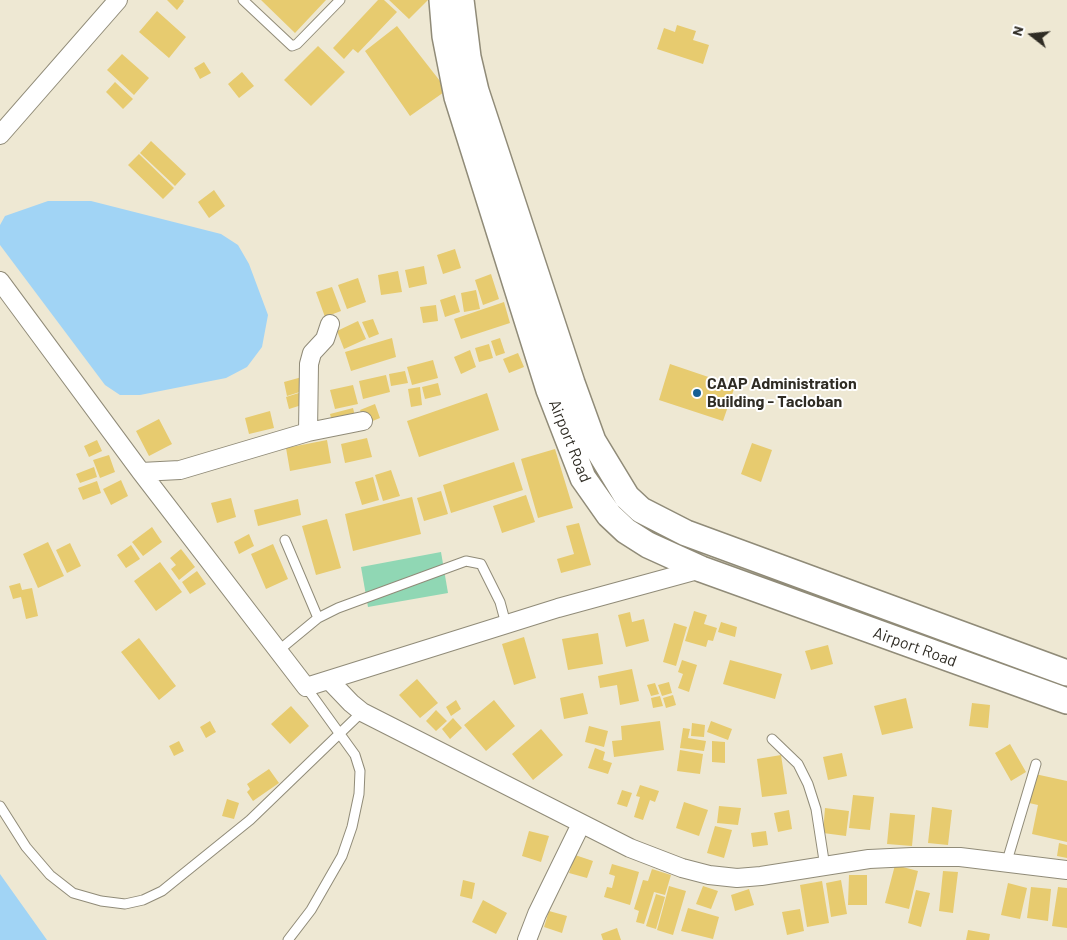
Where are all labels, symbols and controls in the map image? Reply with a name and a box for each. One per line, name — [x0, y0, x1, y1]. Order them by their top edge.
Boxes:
north arrow — [1007, 10, 1057, 60]
text: N — [1008, 24, 1027, 38]
place label: CAAP Administration Building - Tacloban — [707, 374, 857, 412]
marker: CAAP Administration Building - Tacloban — [691, 387, 703, 399]
street label: Airport Road — [545, 397, 595, 485]
street label: Airport Road — [871, 623, 959, 671]

